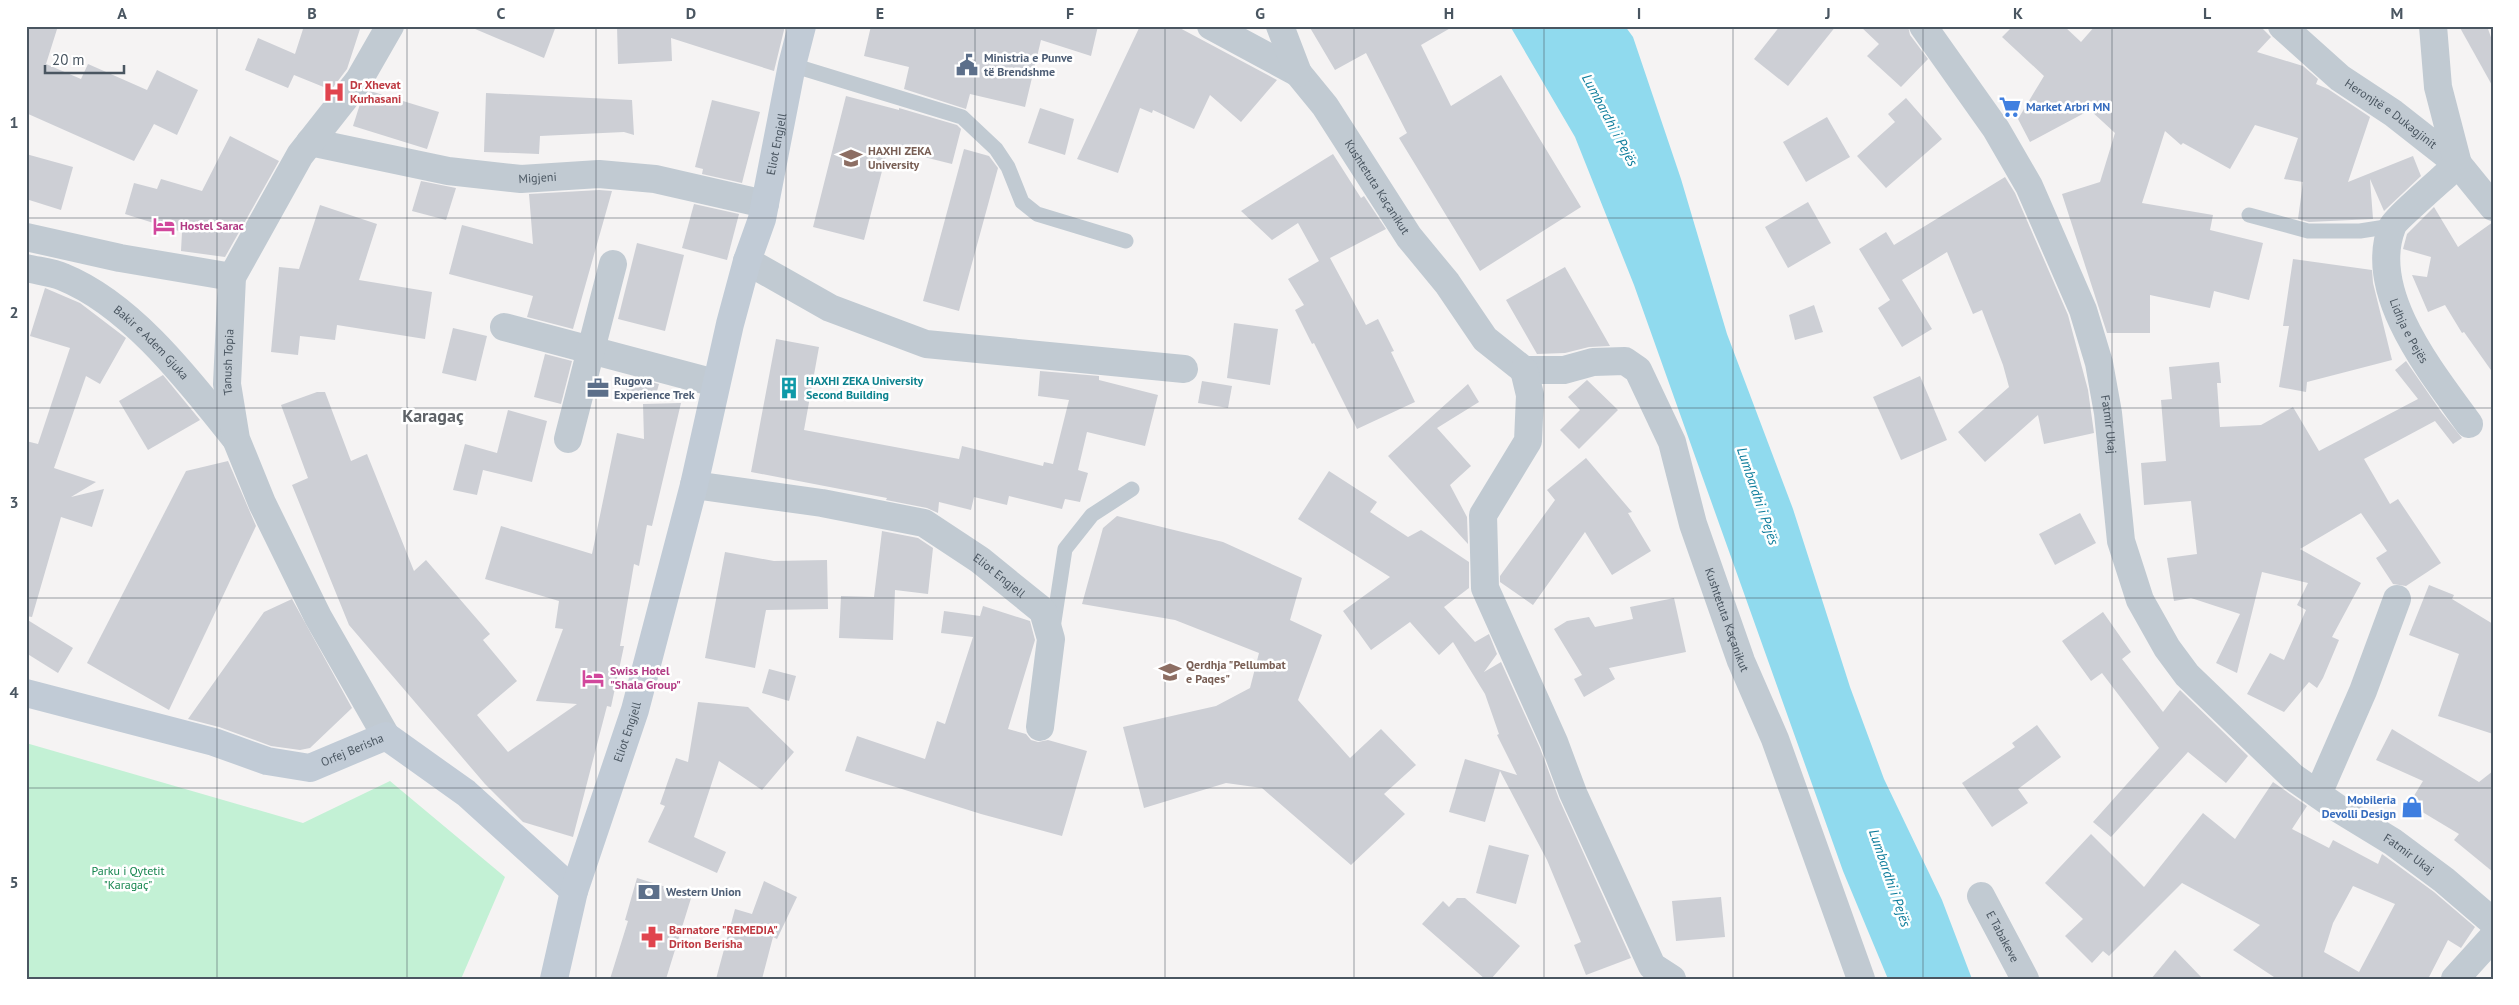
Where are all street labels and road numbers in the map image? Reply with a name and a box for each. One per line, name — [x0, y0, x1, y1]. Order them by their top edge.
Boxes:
street label: Heronjtë e Dukagjinit — [2342, 75, 2440, 152]
street label: Eliot Engjell — [763, 111, 790, 176]
street label: Kushtetuta Kaçanikut — [1342, 137, 1413, 237]
street label: Migjeni — [518, 169, 557, 186]
street label: Lidhja e Pejës — [2387, 296, 2432, 366]
street label: Bakir e Adem Gjuka — [111, 302, 192, 383]
street label: Tanush Topia — [219, 328, 237, 396]
street label: Fatmir Ukaj — [2098, 394, 2120, 455]
street label: Eliot Engjell — [971, 550, 1029, 601]
street label: Kushtetuta Kaçanikut — [1702, 566, 1753, 674]
street label: Eliot Engjell — [610, 700, 644, 764]
street label: Orfej Berisha — [318, 730, 386, 770]
street label: Fatmir Ukaj — [2381, 830, 2437, 877]
street label: E Tabakeve — [1983, 908, 2023, 965]

